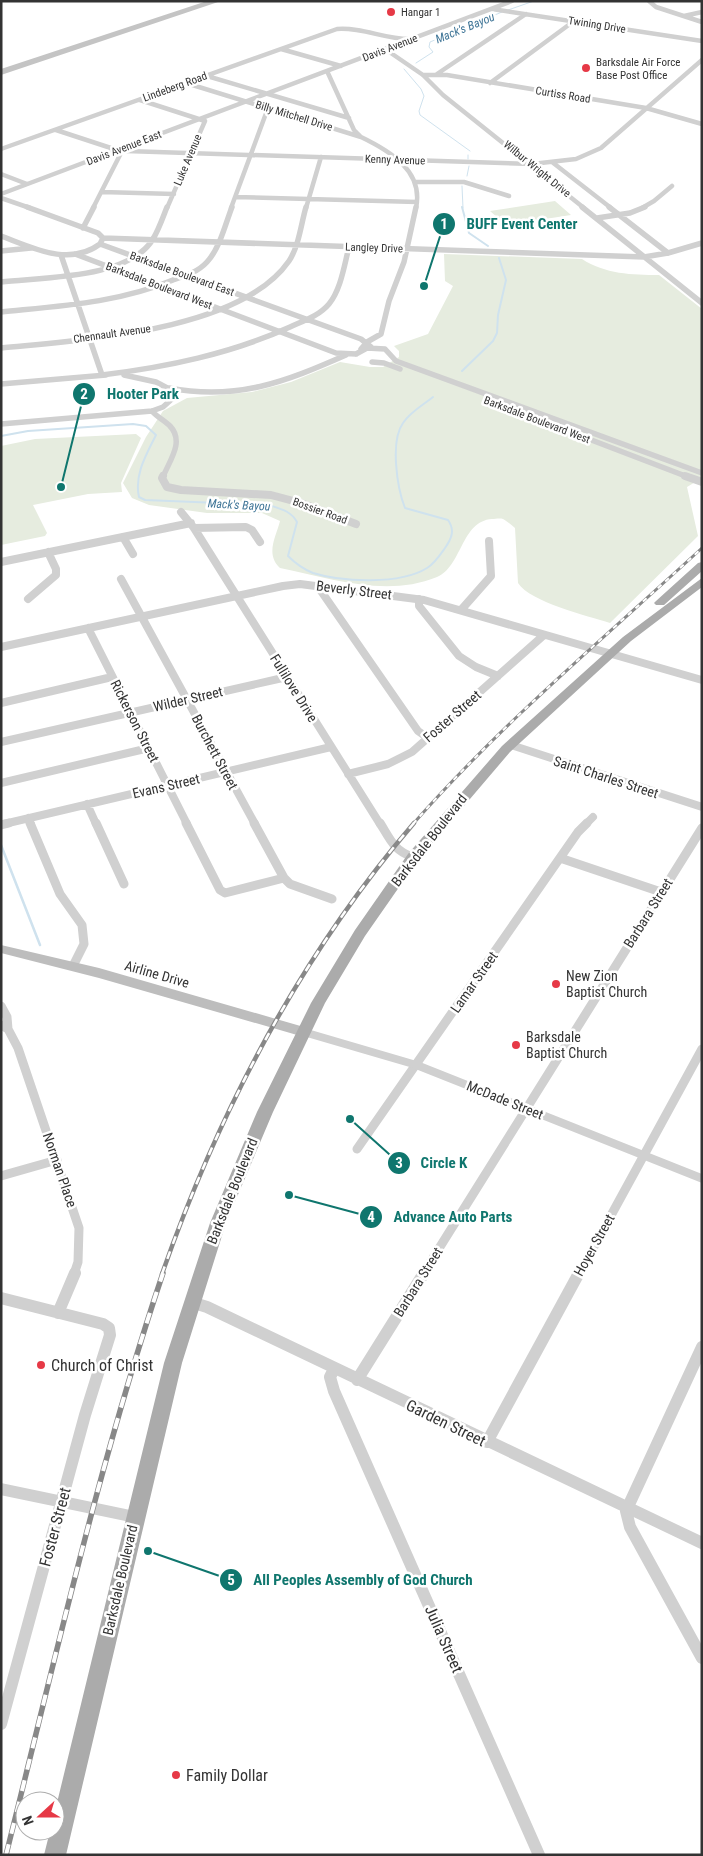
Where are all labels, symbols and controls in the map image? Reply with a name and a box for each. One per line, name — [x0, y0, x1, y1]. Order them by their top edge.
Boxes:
marker: Hangar 1 — [385, 6, 397, 18]
place label: Hangar 1 — [401, 6, 440, 19]
water label: Mack's Bayou — [433, 10, 497, 46]
street label: Twining Drive — [567, 14, 627, 36]
street label: Davis Avenue — [361, 32, 419, 64]
place label: Barksdale Air Force Base Post Office — [596, 56, 680, 82]
marker: Barksdale Air Force Base Post Office — [580, 62, 592, 74]
street label: Lindeberg Road — [141, 69, 209, 105]
street label: Curtiss Road — [535, 84, 591, 106]
street label: Billy Mitchell Drive — [254, 98, 334, 134]
street label: Davis Avenue East — [85, 128, 163, 168]
street label: Luke Avenue — [171, 132, 205, 188]
street label: Wilbur Wright Drive — [501, 138, 573, 200]
street label: Kenny Avenue — [365, 152, 425, 168]
callout: BUFF Event Center — [431, 209, 587, 239]
text: 1 — [440, 215, 448, 233]
text: BUFF Event Center — [467, 215, 578, 233]
street label: Langley Drive — [345, 240, 403, 256]
street label: Barksdale Boulevard East — [128, 249, 236, 299]
street label: Barksdale Boulevard West — [104, 260, 214, 312]
street label: Chennault Avenue — [73, 322, 151, 346]
callout: Hooter Park — [72, 379, 189, 409]
text: 2 — [80, 385, 88, 403]
text: Hooter Park — [107, 385, 180, 403]
street label: Barksdale Boulevard West — [482, 394, 592, 446]
street label: Bossier Road — [291, 495, 349, 527]
water label: Mack's Bayou — [207, 496, 271, 514]
street label: Beverly Street — [315, 577, 393, 603]
street label: Fullilove Drive — [267, 651, 321, 725]
street label: Rickerson Street — [107, 677, 163, 765]
street label: Wilder Street — [152, 683, 224, 715]
street label: Foster Street — [420, 687, 484, 745]
street label: Burchett Street — [189, 712, 241, 792]
street label: Saint Charles Street — [552, 753, 660, 801]
street label: Evans Street — [131, 770, 201, 802]
street label: Barksdale Boulevard — [388, 791, 470, 889]
street label: Barbara Street — [620, 875, 676, 951]
street label: Lamar Street — [447, 948, 501, 1016]
street label: Airline Drive — [123, 957, 192, 991]
place label: New Zion Baptist Church — [566, 968, 647, 1000]
marker: New Zion Baptist Church — [550, 978, 562, 990]
place label: Barksdale Baptist Church — [526, 1029, 607, 1061]
marker: Barksdale Baptist Church — [510, 1039, 522, 1051]
street label: McDade Street — [464, 1077, 546, 1123]
street label: Norman Place — [40, 1131, 80, 1210]
street label: Barksdale Boulevard — [203, 1136, 261, 1246]
callout: Circle K — [386, 1148, 478, 1178]
text: 3 — [395, 1154, 403, 1172]
text: Circle K — [421, 1154, 468, 1172]
callout: Advance Auto Parts — [359, 1202, 523, 1232]
text: 4 — [367, 1208, 375, 1226]
text: Advance Auto Parts — [394, 1208, 513, 1226]
street label: Hoyer Street — [570, 1211, 618, 1279]
street label: Barbara Street — [390, 1244, 446, 1320]
place label: Church of Christ — [51, 1356, 153, 1375]
marker: Church of Christ — [35, 1359, 47, 1371]
street label: Garden Street — [403, 1396, 489, 1451]
street label: Foster Street — [35, 1485, 75, 1569]
street label: Barksdale Boulevard — [100, 1523, 140, 1637]
callout: All Peoples Assembly of God Church — [219, 1565, 483, 1595]
text: 5 — [227, 1571, 235, 1589]
text: All Peoples Assembly of God Church — [253, 1571, 473, 1589]
street label: Julia Street — [421, 1602, 467, 1676]
place label: Family Dollar — [186, 1766, 268, 1785]
marker: Family Dollar — [170, 1769, 182, 1781]
north arrow — [15, 1791, 65, 1841]
text: N — [19, 1814, 37, 1828]

